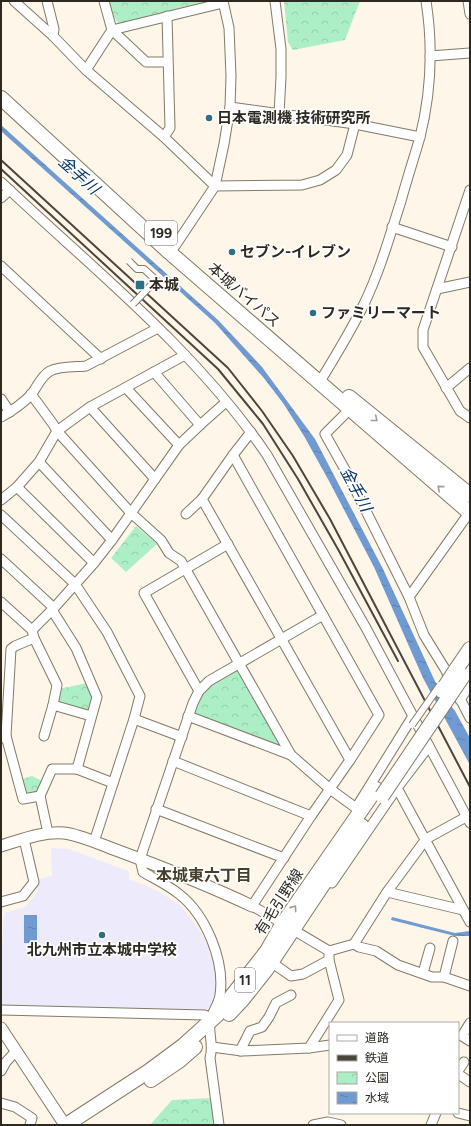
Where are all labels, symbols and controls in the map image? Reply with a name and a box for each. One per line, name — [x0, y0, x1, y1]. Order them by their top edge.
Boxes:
place label: 日本電測機 技術研究所 — [217, 109, 371, 127]
marker: 日本電測機 技術研究所 — [204, 113, 214, 123]
water label: 金手川 — [55, 152, 105, 199]
road number: 199 — [145, 221, 177, 245]
place label: セブン-イレブン — [240, 243, 351, 261]
marker: セブン-イレブン — [227, 247, 237, 257]
street label: 本城バイパス — [204, 259, 284, 331]
place label: 本城 — [149, 276, 179, 294]
marker: 本城 — [134, 279, 146, 291]
place label: ファミリーマート — [321, 304, 441, 322]
marker: ファミリーマート — [308, 308, 318, 318]
one-way arrow — [370, 414, 378, 421]
water label: 金手川 — [336, 463, 377, 516]
one-way arrow — [438, 486, 445, 493]
district label: 本城東六丁目 — [156, 866, 252, 885]
street label: 有毛引野線 — [251, 866, 307, 938]
one-way arrow — [289, 905, 297, 912]
marker: 北九州市立本城中学校 — [97, 930, 107, 940]
place label: 北九州市立本城中学校 — [27, 941, 177, 959]
road number: 11 — [235, 968, 255, 992]
legend — [329, 1022, 459, 1114]
text: 道路 — [365, 1031, 389, 1045]
text: 鉄道 — [365, 1051, 389, 1065]
text: 公園 — [365, 1071, 389, 1085]
text: 水域 — [365, 1091, 389, 1105]

